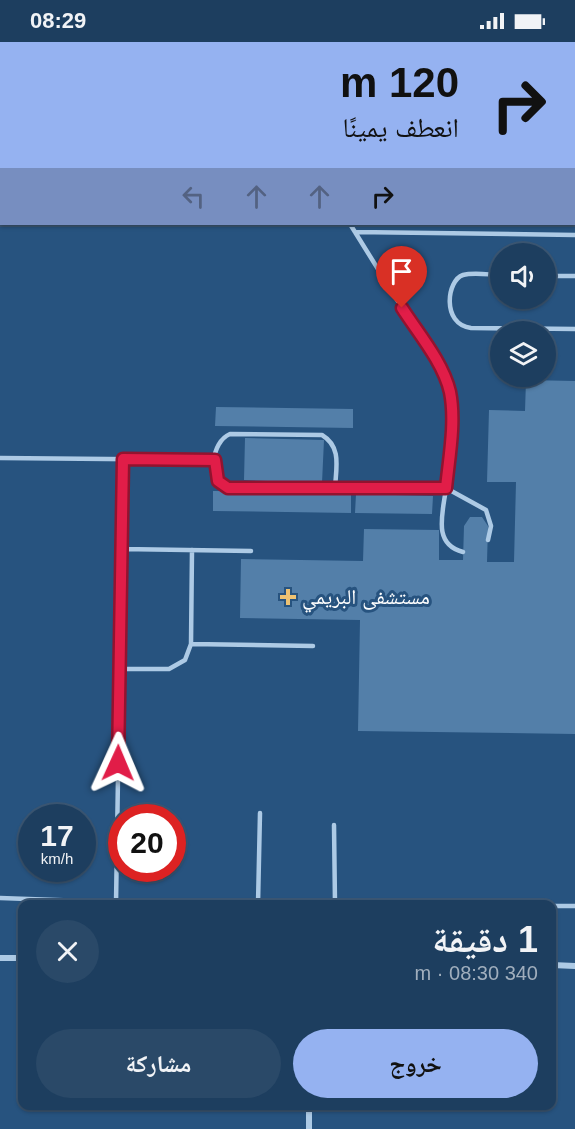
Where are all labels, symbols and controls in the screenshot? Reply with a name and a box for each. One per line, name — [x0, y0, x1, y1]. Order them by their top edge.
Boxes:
text: 08:29 — [30, 8, 86, 33]
text: 120 m — [340, 59, 459, 106]
icon: right — [480, 66, 558, 144]
text: انعطف يمينًا — [343, 113, 459, 143]
icon: left — [177, 180, 210, 213]
icon: ahead — [240, 180, 273, 213]
icon: ahead — [303, 180, 336, 213]
icon: right — [366, 180, 399, 213]
map controls — [490, 243, 556, 387]
button: sound — [490, 243, 556, 309]
pin — [376, 246, 427, 308]
icon: arrive — [385, 255, 418, 288]
button: layers — [490, 321, 556, 387]
place label: مستشفى البريمي — [302, 585, 430, 613]
marker: مستشفى البريمي — [279, 588, 297, 606]
position arrow — [86, 731, 150, 795]
speed limit sign: 20 — [108, 804, 186, 882]
text: 17 — [40, 819, 74, 852]
text: km/h — [41, 850, 73, 867]
text: 1 دقيقة — [432, 919, 538, 960]
button: close — [36, 920, 99, 983]
text: 340 m · 08:30 — [415, 962, 538, 984]
button: مشاركة — [36, 1029, 281, 1098]
button: خروج — [293, 1029, 538, 1098]

